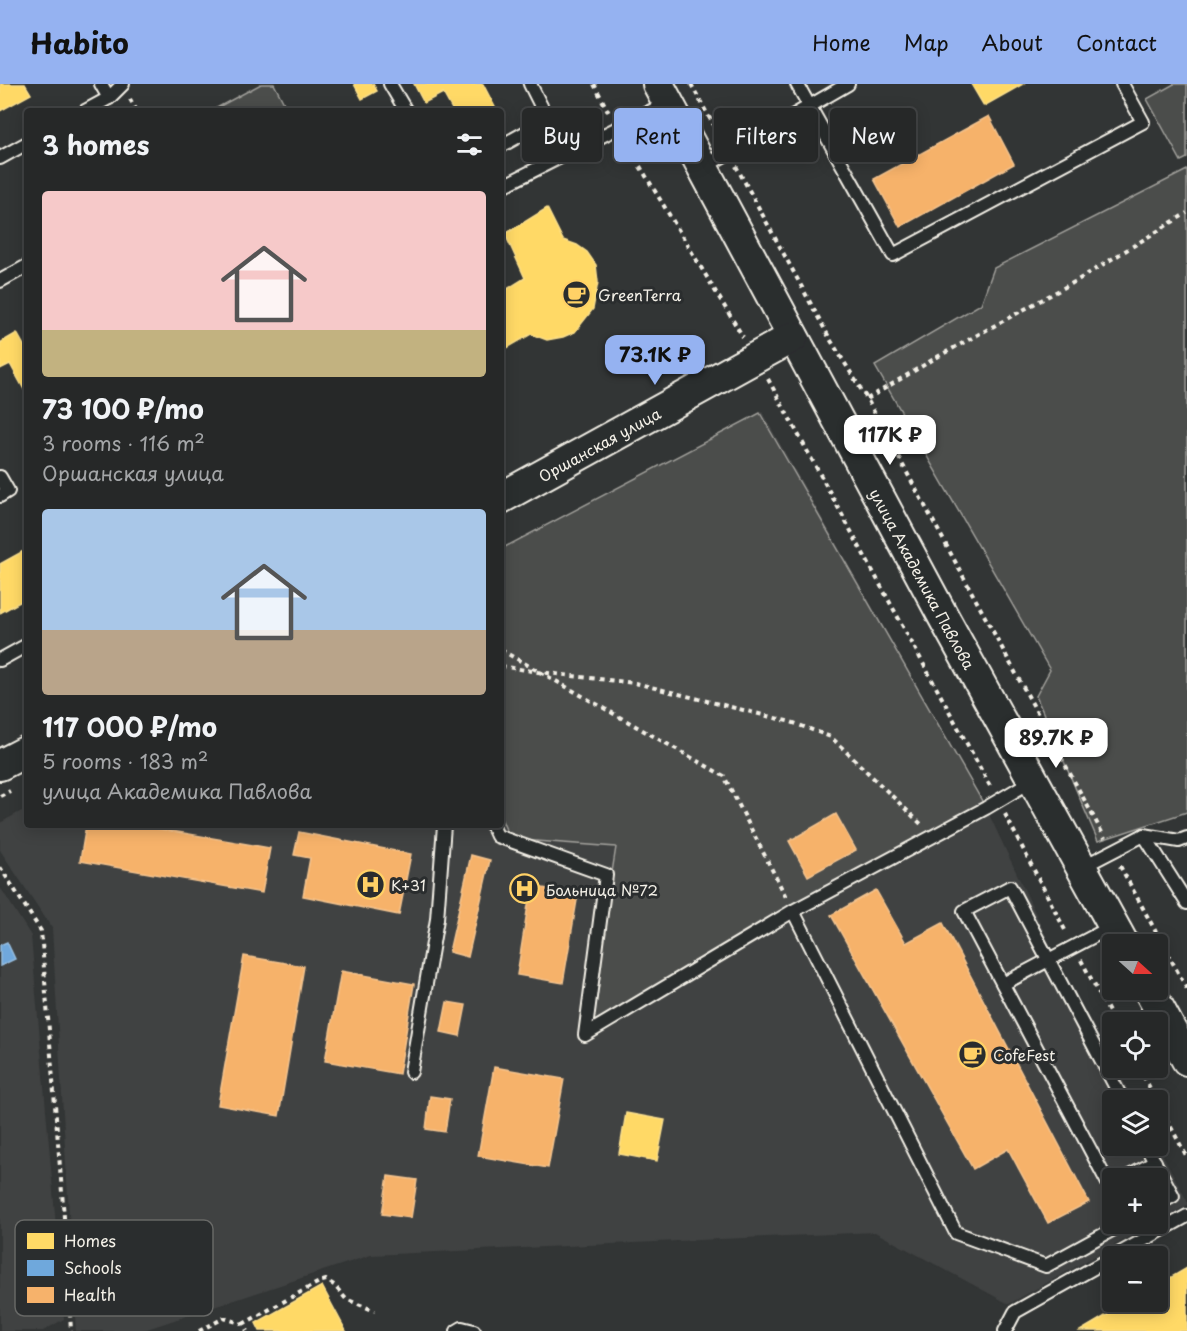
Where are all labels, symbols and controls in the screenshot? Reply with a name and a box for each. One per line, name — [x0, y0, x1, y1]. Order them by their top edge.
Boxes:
text: Habito — [30, 21, 129, 64]
text: Home — [812, 26, 871, 58]
text: Map — [904, 26, 949, 58]
text: About — [982, 26, 1043, 58]
text: Contact — [1076, 26, 1157, 58]
chip: Buy — [522, 108, 602, 162]
chip: Rent — [614, 108, 702, 162]
chip: Filters — [714, 108, 818, 162]
chip: New — [830, 108, 916, 162]
text: 3 homes — [42, 125, 149, 164]
icon: filters — [453, 128, 486, 161]
icon: home — [210, 230, 318, 338]
cafe icon: GreenTerra — [561, 278, 593, 310]
place label: GreenTerra — [598, 283, 682, 306]
pin: 73.1K ₽ — [600, 335, 710, 386]
text: 73.1K ₽ — [619, 339, 691, 369]
text: 73 100 ₽/mo — [42, 389, 204, 428]
street label: Оршанская улица — [534, 401, 665, 487]
pin: 117K ₽ — [841, 415, 939, 466]
text: 117K ₽ — [858, 419, 922, 449]
text: 3 rooms · 116 m² — [42, 428, 205, 458]
text: Оршанская улица — [42, 458, 224, 488]
street label: улица Академика Павлова — [865, 484, 982, 674]
icon: home — [210, 548, 318, 656]
text: 117 000 ₽/mo — [42, 707, 217, 746]
pin: 89.7K ₽ — [1001, 718, 1111, 769]
text: 89.7K ₽ — [1019, 722, 1093, 752]
text: 5 rooms · 183 m² — [42, 746, 208, 776]
text: улица Академика Павлова — [42, 776, 312, 806]
hospital icon: К+31 — [354, 868, 386, 900]
place label: К+31 — [391, 873, 426, 896]
hospital icon: Больница №72 — [509, 873, 541, 905]
place label: Больница №72 — [546, 878, 658, 901]
north arrow — [1102, 934, 1168, 1000]
map controls — [1102, 934, 1168, 1312]
button: locate — [1102, 1012, 1168, 1078]
cafe icon: CofeFest — [956, 1038, 988, 1070]
place label: CofeFest — [993, 1043, 1055, 1066]
button: layers — [1102, 1090, 1168, 1156]
button: + — [1102, 1168, 1168, 1234]
legend — [15, 1220, 213, 1316]
text: Homes — [64, 1228, 116, 1252]
button: − — [1102, 1246, 1168, 1312]
text: Schools — [64, 1255, 122, 1279]
text: Health — [64, 1282, 116, 1306]

